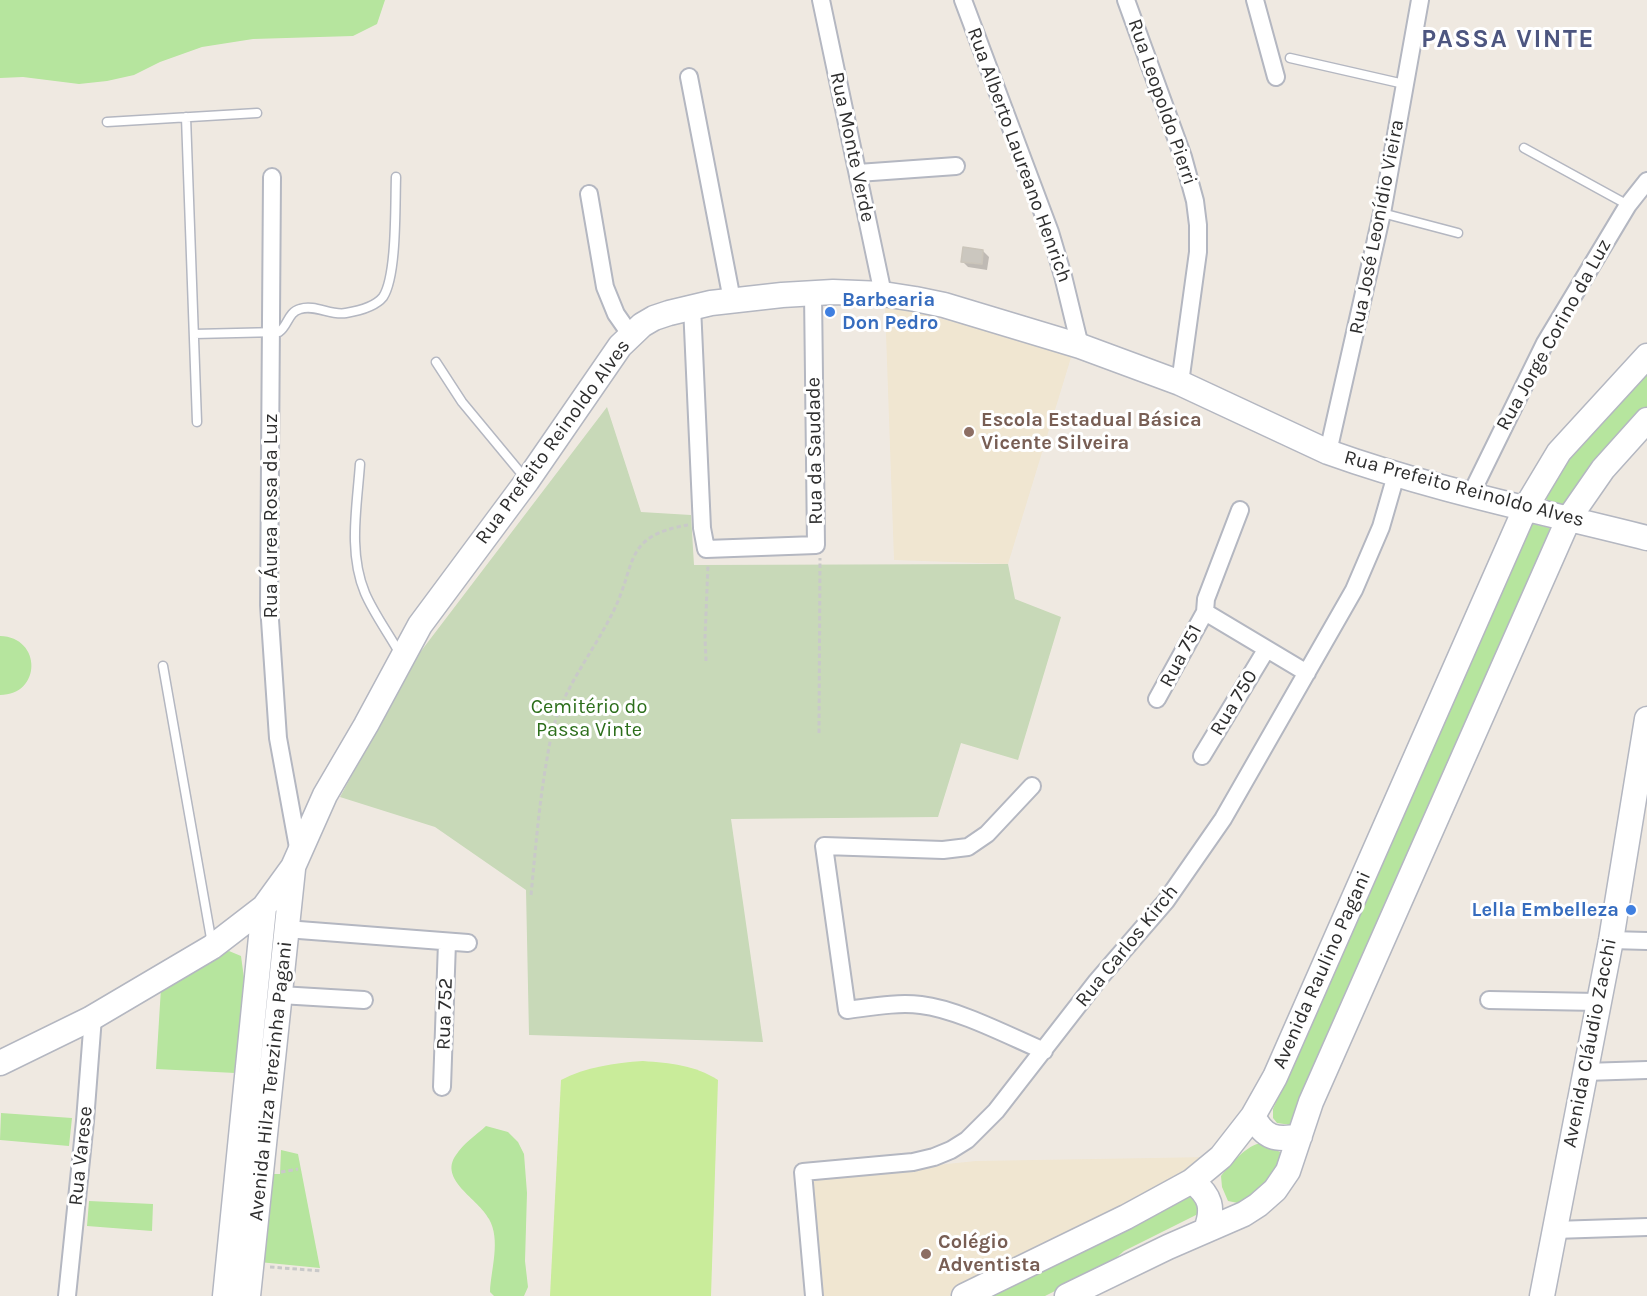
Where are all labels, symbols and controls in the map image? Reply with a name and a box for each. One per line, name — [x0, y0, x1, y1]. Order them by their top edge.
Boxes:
street label: Rua Leopoldo Pierri — [1122, 16, 1202, 188]
street label: Rua Alberto Laureano Henrich — [962, 24, 1076, 286]
district label: PASSA VINTE — [1421, 24, 1595, 56]
street label: Rua Monte Verde — [824, 70, 880, 224]
street label: Rua José Leonídio Vieira — [1344, 118, 1410, 336]
street label: Rua Jorge Corino da Luz — [1491, 235, 1617, 435]
place label: Barbearia Don Pedro — [842, 288, 938, 335]
marker: Barbearia Don Pedro — [823, 305, 837, 319]
street label: Rua Prefeito Reinoldo Alves — [471, 335, 635, 549]
street label: Rua da Saudade — [802, 377, 828, 525]
place label: Escola Estadual Básica Vicente Silveira — [981, 408, 1202, 455]
street label: Rua Áurea Rosa da Luz — [259, 414, 283, 618]
marker: Escola Estadual Básica Vicente Silveira — [962, 425, 976, 439]
street label: Rua Prefeito Reinoldo Alves — [1341, 445, 1587, 533]
street label: Rua 751 — [1155, 621, 1207, 691]
street label: Rua 750 — [1205, 666, 1263, 740]
park label: Cemitério do Passa Vinte — [531, 695, 647, 742]
street label: Avenida Raulino Pagani — [1267, 867, 1377, 1073]
street label: Rua Carlos Kirch — [1070, 880, 1184, 1012]
place label: Lella Embelleza — [1472, 898, 1619, 922]
marker: Lella Embelleza — [1624, 903, 1638, 917]
street label: Avenida Cláudio Zacchi — [1558, 936, 1622, 1150]
street label: Avenida Hilza Terezinha Pagani — [244, 940, 298, 1222]
street label: Rua 752 — [432, 977, 458, 1051]
street label: Rua Varese — [64, 1105, 98, 1207]
place label: Colégio Adventista — [938, 1230, 1041, 1277]
marker: Colégio Adventista — [919, 1247, 933, 1261]

